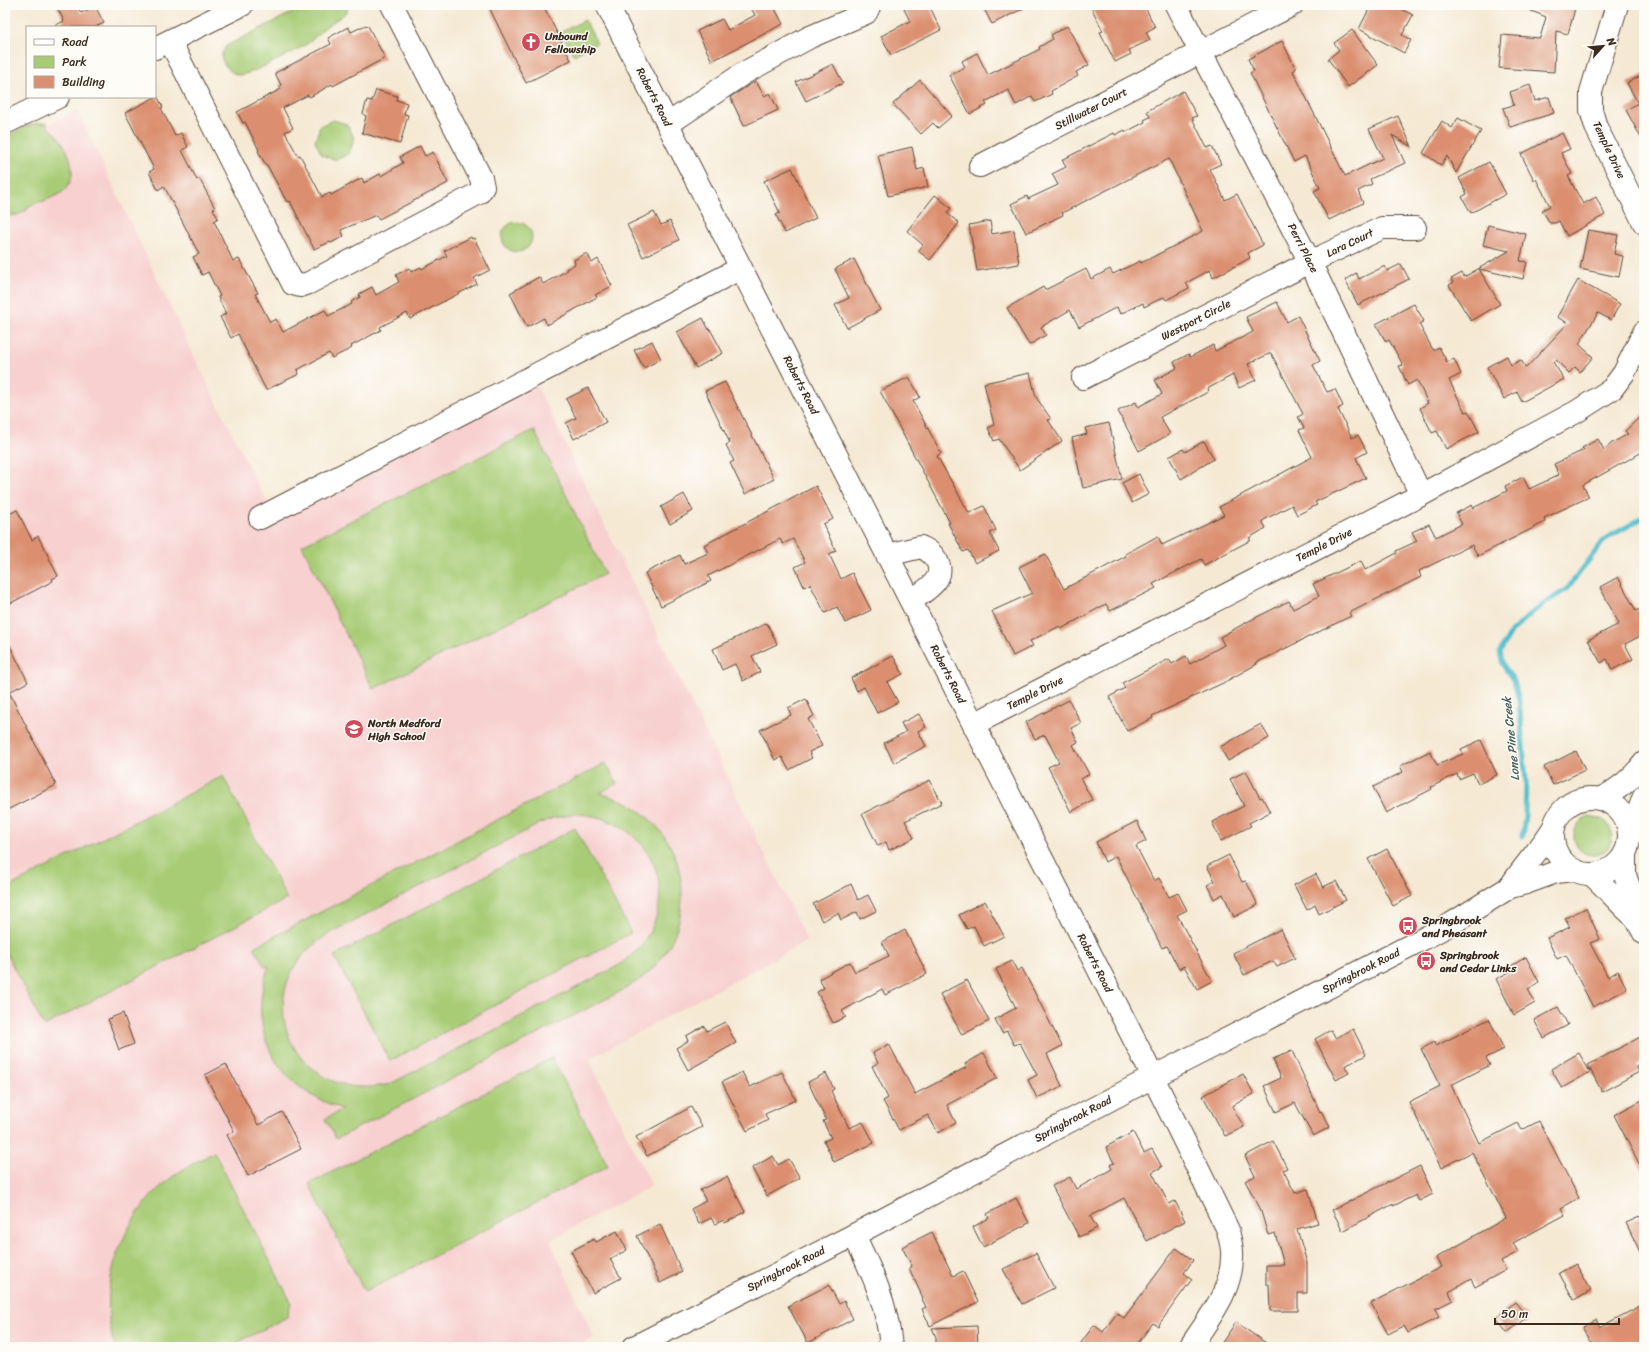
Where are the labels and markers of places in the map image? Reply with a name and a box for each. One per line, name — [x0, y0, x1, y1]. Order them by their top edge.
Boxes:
place label: Unbound Fellowship — [544, 27, 596, 59]
church icon: Unbound Fellowship — [520, 31, 542, 53]
place label: North Medford High School — [367, 714, 442, 746]
school or university icon: North Medford High School — [343, 718, 365, 740]
place label: Springbrook and Pheasant — [1421, 911, 1488, 943]
bus stop icon: Springbrook and Pheasant — [1397, 915, 1419, 937]
place label: Springbrook and Cedar Links — [1439, 946, 1517, 978]
bus stop icon: Springbrook and Cedar Links — [1415, 950, 1437, 972]

